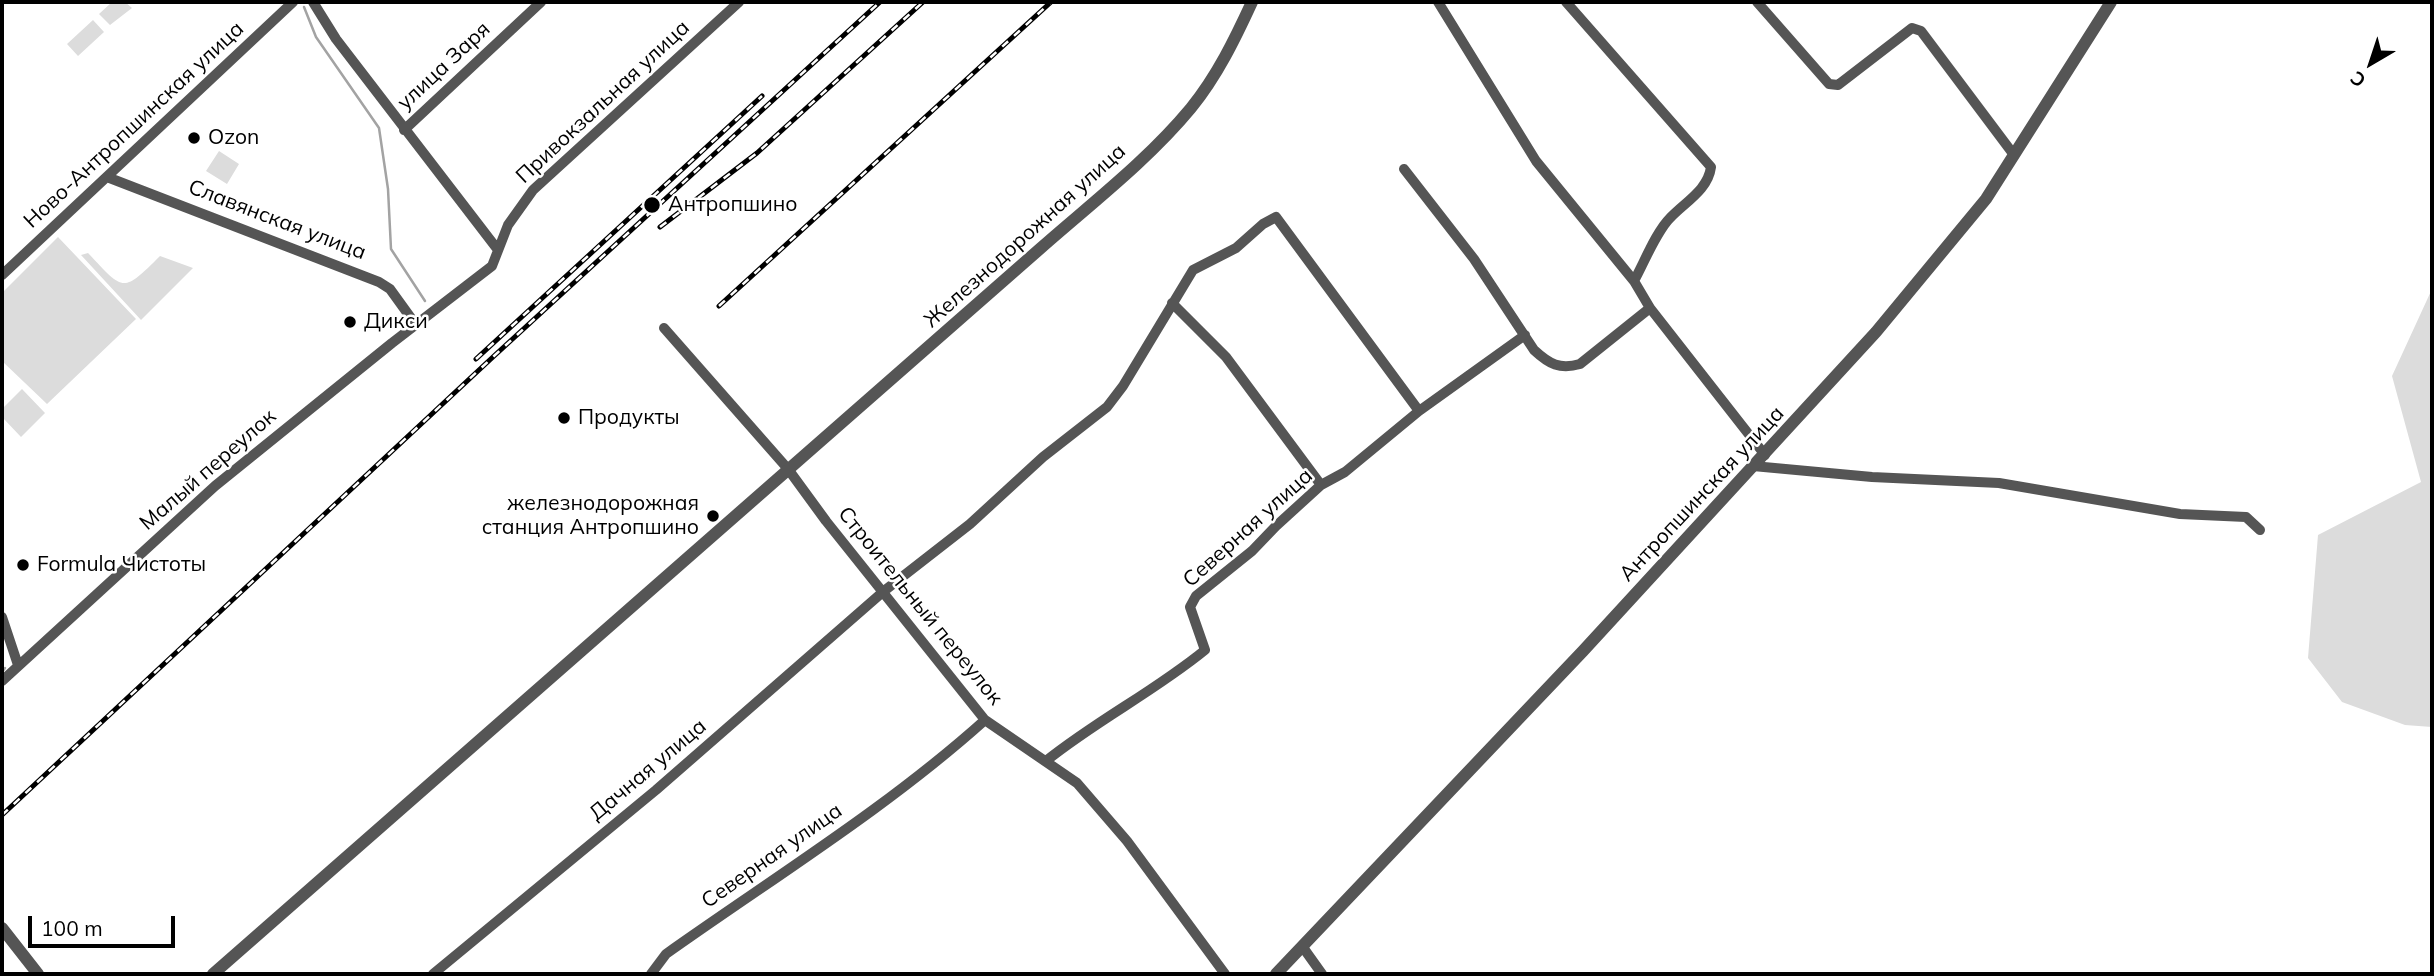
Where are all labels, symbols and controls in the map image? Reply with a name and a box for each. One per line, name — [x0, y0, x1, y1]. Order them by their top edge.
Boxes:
street label: Привокзальная улица — [511, 15, 695, 189]
street label: Ново-Антропшинская улица — [19, 16, 249, 234]
street label: улица Заря — [392, 17, 496, 115]
north arrow — [2336, 28, 2406, 98]
text: С — [2345, 66, 2370, 93]
place label: Ozon — [208, 125, 259, 151]
marker: Ozon — [186, 130, 202, 146]
street label: Железнодорожная улица — [919, 139, 1131, 333]
street label: Славянская улица — [185, 175, 369, 265]
place label: Антропшино — [668, 192, 797, 218]
marker: Антропшино — [642, 195, 662, 215]
place label: Дикси — [364, 309, 428, 335]
marker: Дикси — [342, 314, 358, 330]
street label: Антропшинская улица — [1614, 401, 1790, 587]
street label: Малый переулок — [135, 404, 281, 536]
place label: Продукты — [578, 405, 680, 431]
marker: Продукты — [556, 410, 572, 426]
street label: Северная улица — [1178, 463, 1318, 593]
place label: железнодорожная станция Антропшино — [482, 491, 699, 541]
street label: Строительный переулок — [832, 502, 1008, 710]
marker: железнодорожная станция Антропшино — [705, 508, 721, 524]
place label: Formula Чистоты — [37, 552, 206, 578]
marker: Formula Чистоты — [15, 557, 31, 573]
street label: Дачная улица — [584, 714, 712, 826]
street label: Северная улица — [697, 798, 847, 914]
scale bar — [32, 902, 178, 946]
text: 100 m — [41, 915, 103, 941]

